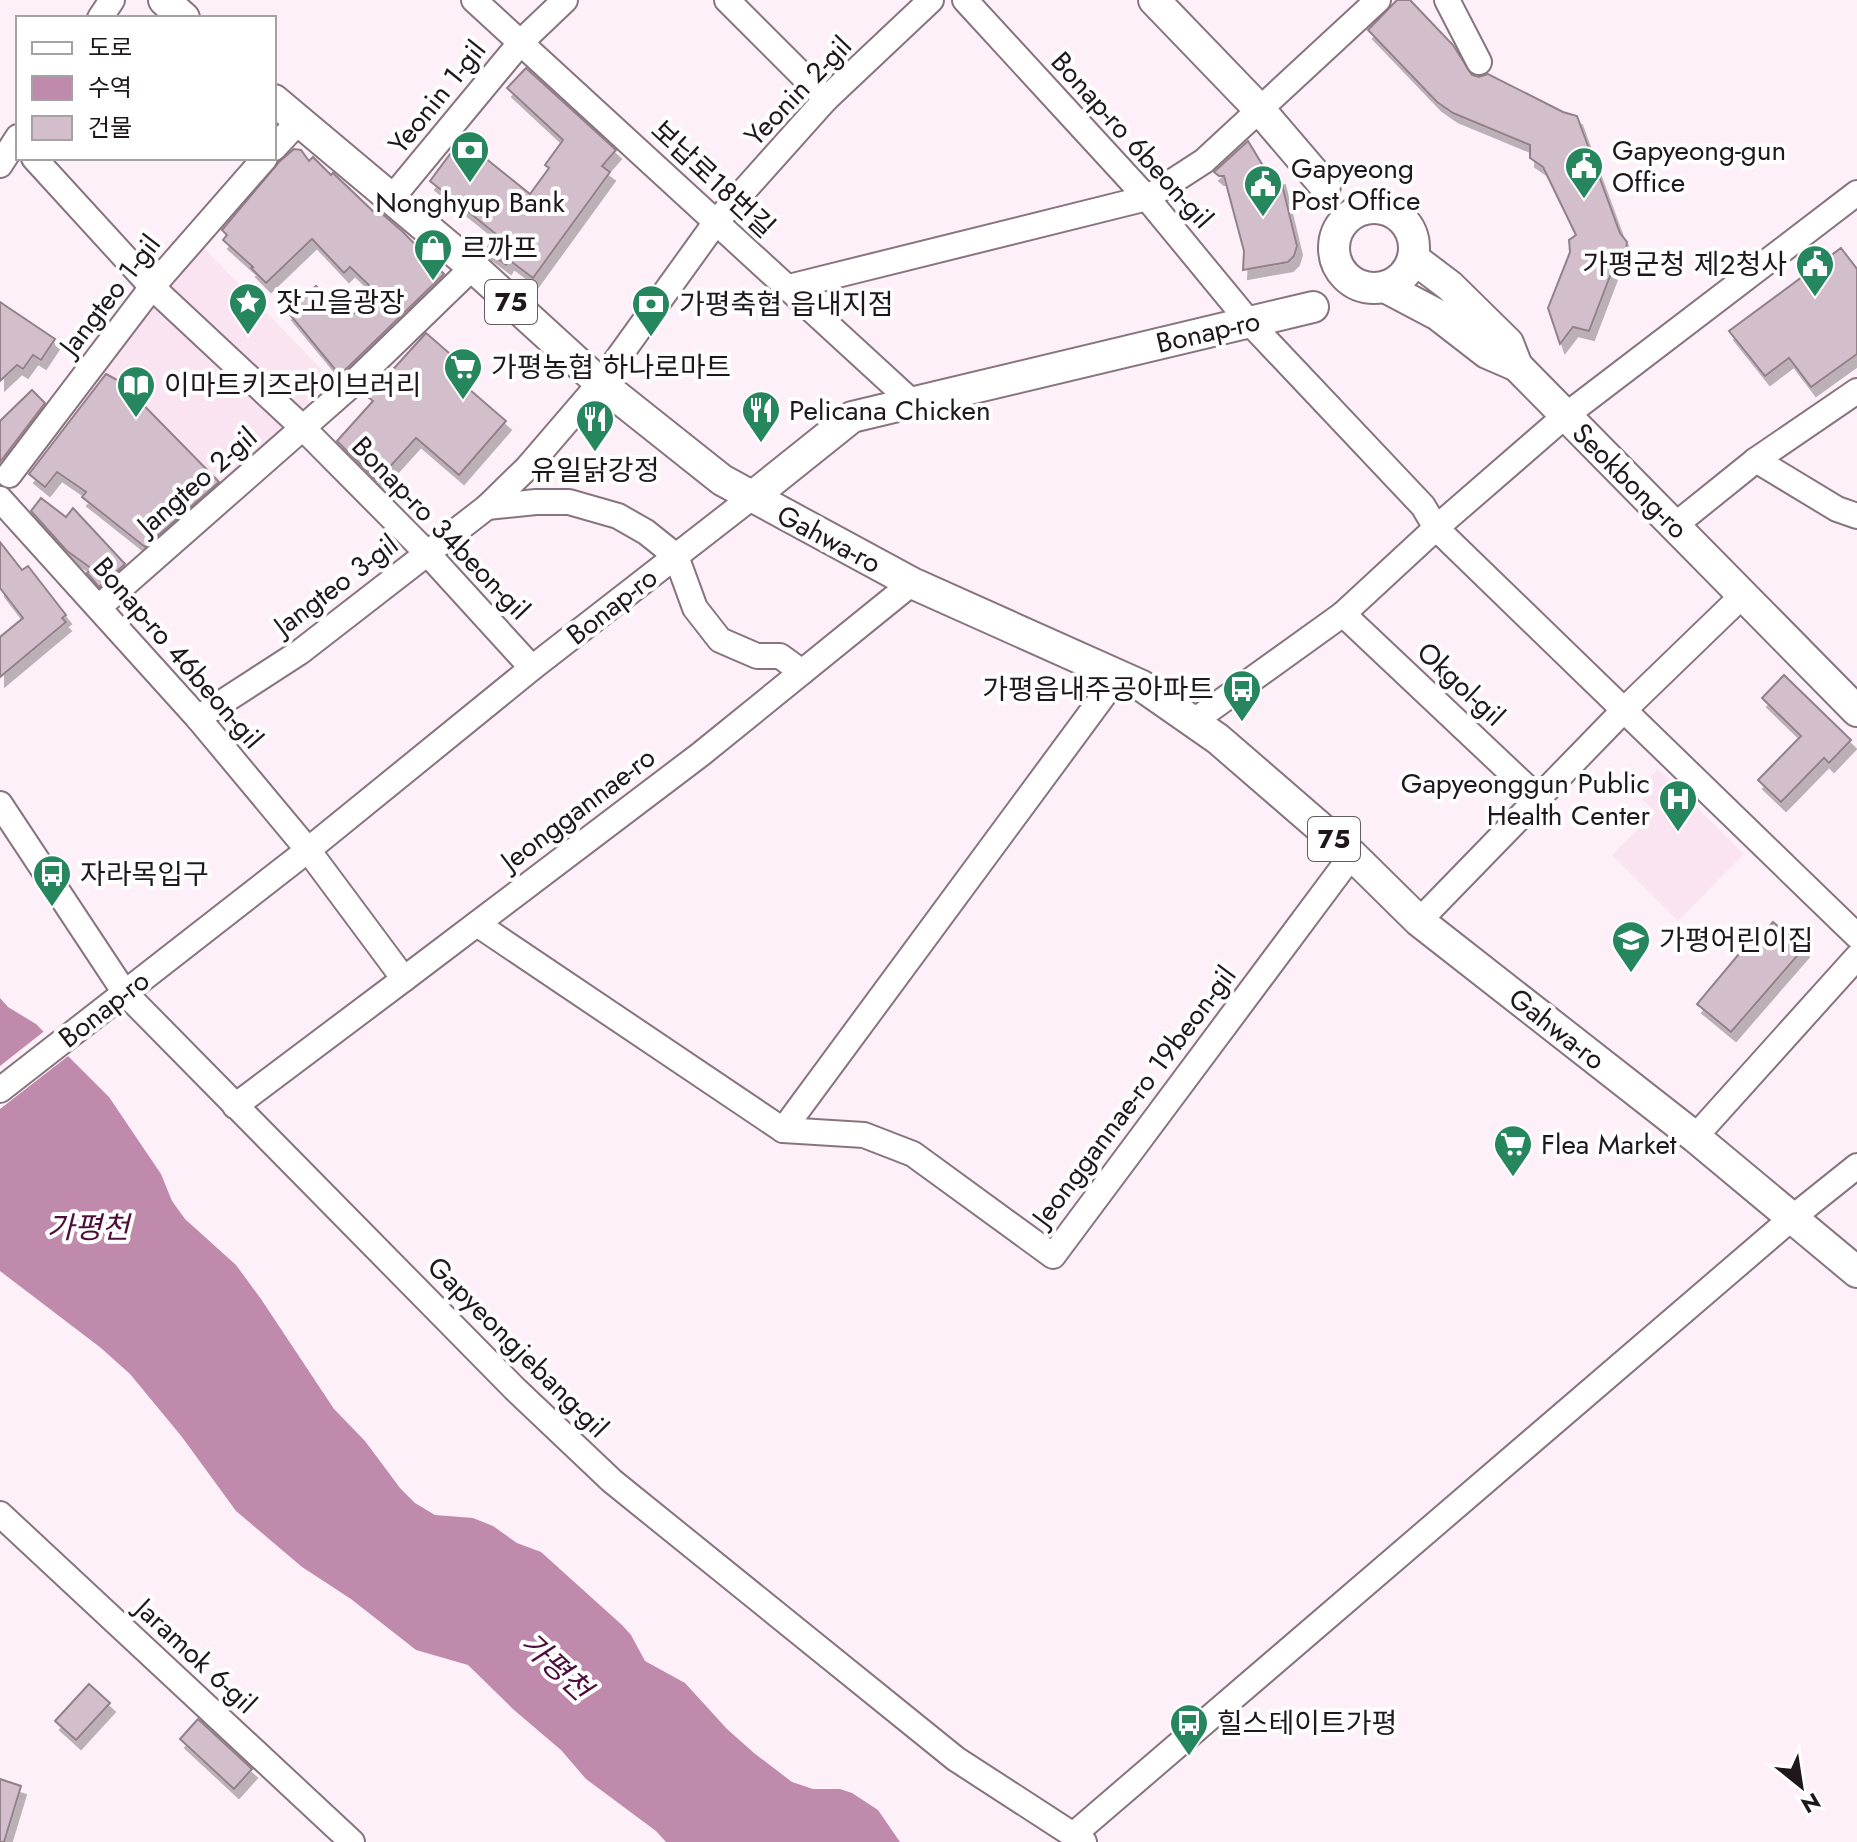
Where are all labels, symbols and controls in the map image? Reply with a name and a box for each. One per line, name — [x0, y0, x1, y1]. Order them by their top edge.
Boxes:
legend — [16, 16, 276, 160]
street label: Yeonin 2-gil — [735, 27, 861, 155]
text: 도로 — [88, 30, 132, 65]
street label: Yeonin 1-gil — [378, 31, 496, 163]
street label: Bonap-ro 6beon-gil — [1041, 42, 1223, 238]
text: 수역 — [88, 70, 132, 105]
text: 건물 — [88, 110, 132, 145]
street label: 보납로18번길 — [642, 111, 784, 247]
bank icon: Nonghyup Bank — [449, 129, 491, 184]
place label: Gapyeong-gun Office — [1612, 130, 1786, 203]
public building icon: Gapyeong-gun Office — [1563, 145, 1605, 200]
place label: Gapyeong Post Office — [1291, 148, 1420, 221]
public building icon: Gapyeong Post Office — [1242, 163, 1284, 218]
place label: Nonghyup Bank — [375, 182, 566, 223]
street label: Jangteo 1-gil — [47, 226, 170, 367]
shop icon: 르까프 — [412, 227, 454, 282]
place label: 르까프 — [461, 228, 538, 269]
public building icon: 가평군청 제2청사 — [1794, 243, 1836, 298]
place label: 가평군청 제2청사 — [1582, 244, 1787, 285]
road number: 75 — [485, 280, 537, 324]
place icon: 잣고을광장 — [227, 281, 269, 336]
place label: 잣고을광장 — [276, 282, 405, 323]
bank icon: 가평축협 읍내지점 — [630, 283, 672, 338]
place label: 가평축협 읍내지점 — [679, 284, 893, 325]
street label: Bonap-ro — [1152, 300, 1264, 364]
supermarket icon: 가평농협 하나로마트 — [442, 346, 484, 401]
place label: 가평농협 하나로마트 — [491, 347, 731, 388]
library icon: 이마트키즈라이브러리 — [115, 364, 157, 419]
place label: 이마트키즈라이브러리 — [164, 365, 422, 406]
restaurant icon: Pelicana Chicken — [740, 389, 782, 444]
place label: Pelicana Chicken — [789, 390, 991, 431]
restaurant icon: 유일닭강정 — [574, 398, 616, 453]
street label: Seokbong-ro — [1563, 414, 1697, 548]
street label: Jangteo 2-gil — [125, 417, 266, 547]
street label: Bonap-ro 34beon-gil — [342, 427, 540, 629]
place label: 유일닭강정 — [531, 450, 659, 491]
street label: Gahwa-ro — [770, 494, 888, 584]
street label: Jangteo 3-gil — [262, 525, 407, 648]
street label: Bonap-ro 46beon-gil — [83, 548, 273, 758]
street label: Bonap-ro — [558, 557, 666, 655]
street label: Okgol-gil — [1408, 632, 1514, 736]
bus stop icon: 가평읍내주공아파트 — [1221, 668, 1263, 723]
place label: 가평읍내주공아파트 — [982, 669, 1214, 710]
street label: Jeonggannae-ro — [489, 737, 664, 883]
place label: Gapyeonggun Public Health Center — [1401, 763, 1650, 836]
hospital icon: Gapyeonggun Public Health Center — [1657, 778, 1699, 833]
road number: 75 — [1308, 817, 1360, 861]
bus stop icon: 자라목입구 — [31, 853, 73, 908]
place label: 자라목입구 — [80, 854, 209, 895]
school or university icon: 가평어린이집 — [1610, 919, 1652, 974]
place label: 가평어린이집 — [1659, 920, 1814, 961]
street label: Jeonggannae-ro 19beon-gil — [1020, 957, 1246, 1238]
street label: Bonap-ro — [50, 960, 158, 1058]
street label: Gahwa-ro — [1500, 978, 1614, 1080]
supermarket icon: Flea Market — [1492, 1123, 1534, 1178]
place label: Flea Market — [1541, 1124, 1677, 1165]
water label: 가평천 — [47, 1206, 133, 1249]
street label: Gapyeongjebang-gil — [418, 1247, 618, 1447]
street label: Jaramok 6-gil — [123, 1586, 266, 1723]
water label: 가평천 — [511, 1622, 603, 1712]
bus stop icon: 힐스테이트가평 — [1168, 1702, 1210, 1757]
place label: 힐스테이트가평 — [1217, 1703, 1397, 1744]
north arrow — [1761, 1746, 1841, 1826]
text: N — [1795, 1785, 1827, 1822]

